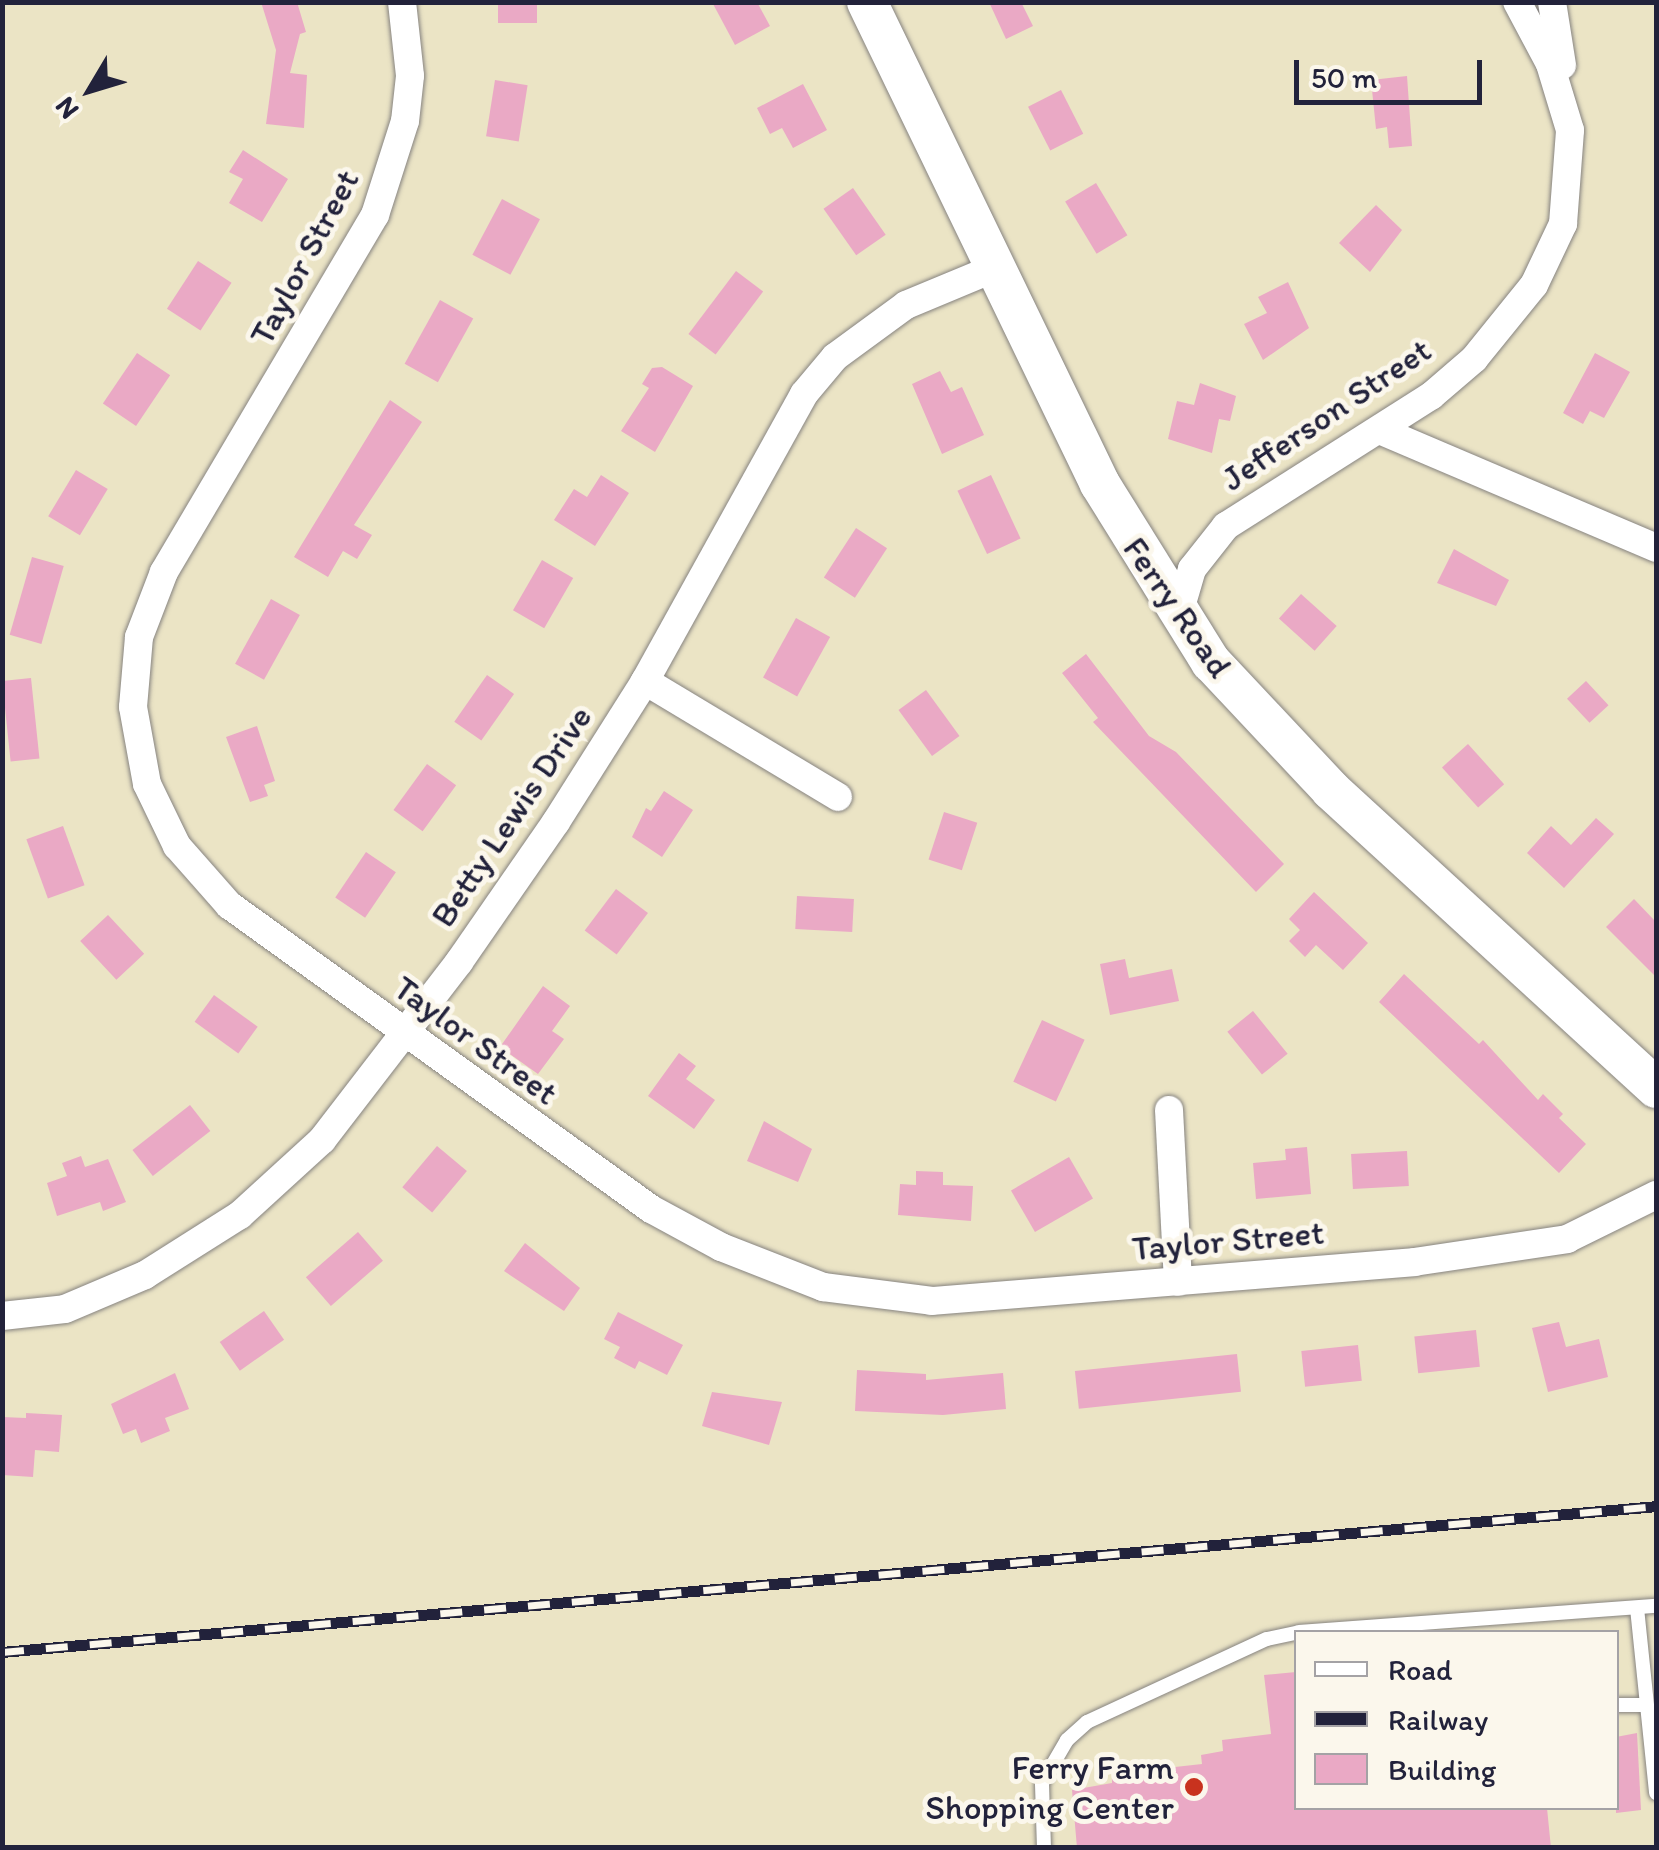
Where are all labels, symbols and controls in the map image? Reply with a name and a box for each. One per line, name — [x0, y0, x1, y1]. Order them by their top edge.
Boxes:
north arrow — [40, 40, 140, 140]
scale bar — [1299, 40, 1486, 102]
text: 50 m — [1311, 59, 1377, 96]
text: N — [47, 91, 86, 126]
street label: Taylor Street — [240, 162, 368, 352]
street label: Jefferson Street — [1213, 329, 1439, 499]
street label: Ferry Road — [1115, 529, 1241, 685]
street label: Betty Lewis Drive — [421, 697, 601, 935]
street label: Taylor Street — [386, 966, 566, 1114]
street label: Taylor Street — [1130, 1211, 1326, 1269]
legend — [1294, 1630, 1619, 1810]
text: Road — [1388, 1651, 1453, 1688]
text: Railway — [1388, 1701, 1488, 1738]
place label: Ferry Farm Shopping Center — [925, 1746, 1174, 1828]
text: Building — [1388, 1751, 1496, 1788]
marker: Ferry Farm Shopping Center — [1183, 1776, 1205, 1798]

